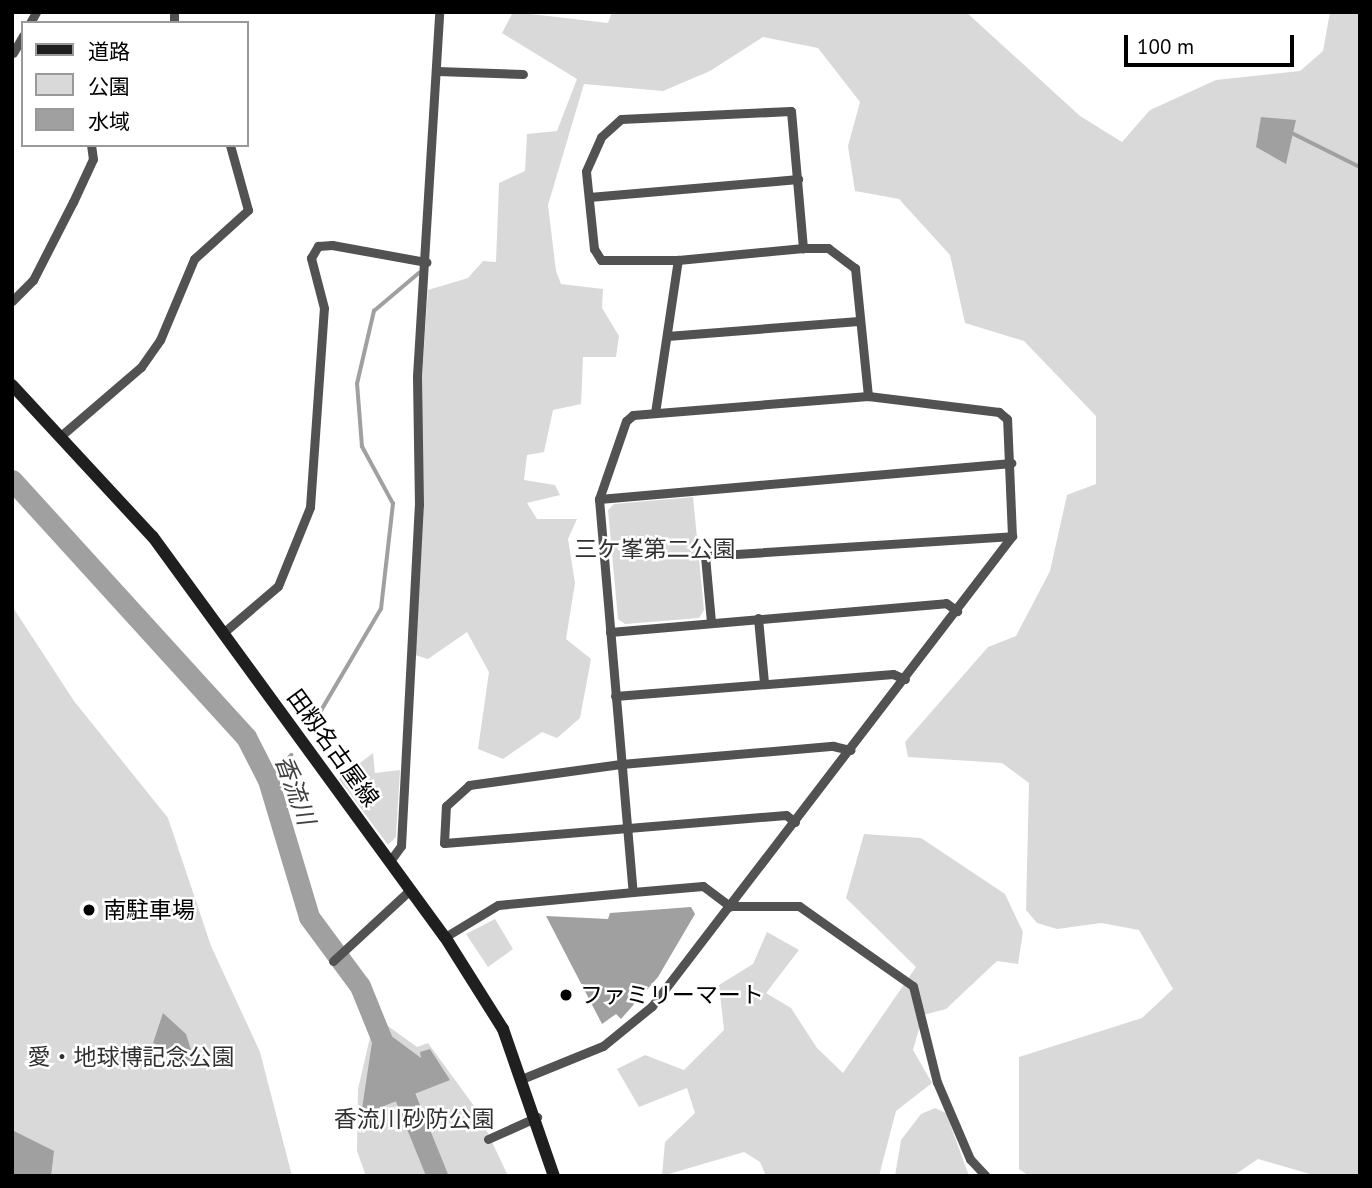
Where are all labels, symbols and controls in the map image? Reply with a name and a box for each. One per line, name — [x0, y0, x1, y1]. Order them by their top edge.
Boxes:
legend — [21, 21, 248, 147]
scale bar — [1127, 21, 1297, 65]
text: 100 m — [1137, 33, 1194, 60]
text: 道路 — [88, 38, 130, 65]
text: 公園 — [88, 73, 130, 100]
text: 水域 — [88, 108, 130, 135]
park label: 三ケ峯第二公園 — [575, 535, 735, 563]
street label: 田籾名古屋線 — [281, 684, 385, 812]
water label: 香流川 — [269, 751, 321, 829]
place label: 南駐車場 — [103, 896, 195, 924]
marker: 南駐車場 — [81, 902, 97, 918]
place label: ファミリーマート — [580, 981, 764, 1009]
marker: ファミリーマート — [558, 987, 574, 1003]
park label: 愛・地球博記念公園 — [28, 1043, 234, 1071]
park label: 香流川砂防公園 — [334, 1105, 494, 1133]

